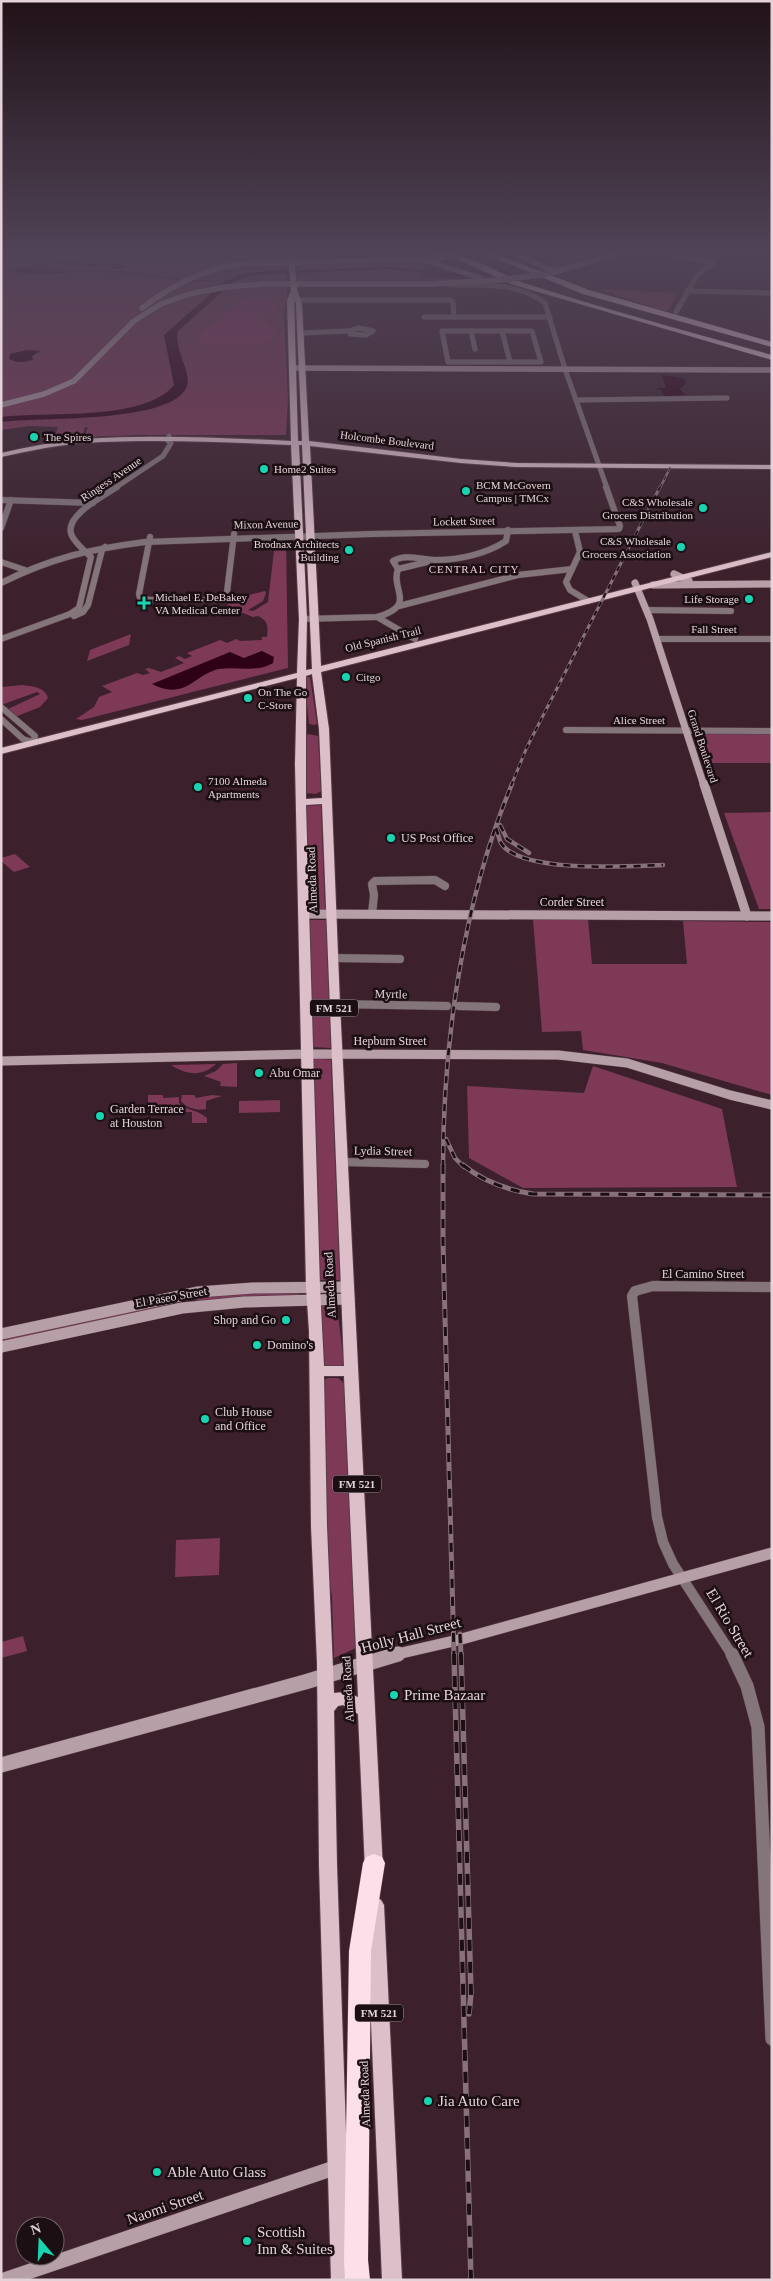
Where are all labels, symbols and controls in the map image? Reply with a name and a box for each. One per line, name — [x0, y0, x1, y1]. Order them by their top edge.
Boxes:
street label: Holcombe Boulevard — [339, 428, 435, 452]
marker: The Spires — [28, 431, 40, 443]
place label: The Spires — [44, 431, 91, 443]
street label: Ringess Avenue — [78, 454, 144, 504]
marker: Home2 Suites — [258, 463, 270, 475]
place label: Home2 Suites — [274, 463, 336, 475]
place label: BCM McGovern Campus | TMCx — [476, 479, 551, 504]
marker: BCM McGovern Campus | TMCx — [460, 485, 472, 497]
place label: C&S Wholesale Grocers Distribution — [602, 496, 693, 521]
marker: C&S Wholesale Grocers Distribution — [697, 502, 709, 514]
street label: Lockett Street — [433, 514, 495, 528]
street label: Mixon Avenue — [233, 517, 299, 531]
place label: C&S Wholesale Grocers Association — [582, 535, 671, 560]
place label: Brodnax Architects Building — [254, 538, 339, 563]
marker: C&S Wholesale Grocers Association — [675, 541, 687, 553]
marker: Brodnax Architects Building — [343, 544, 355, 556]
district label: CENTRAL CITY — [429, 563, 519, 575]
place label: Michael E. DeBakey VA Medical Center — [155, 591, 247, 616]
place label: Life Storage — [684, 593, 739, 605]
marker: Life Storage — [743, 593, 755, 605]
marker: Michael E. DeBakey VA Medical Center — [137, 596, 151, 610]
street label: Fall Street — [691, 623, 737, 635]
street label: Old Spanish Trail — [344, 624, 422, 654]
marker: Citgo — [340, 671, 352, 683]
place label: Citgo — [356, 671, 381, 683]
place label: On The Go C-Store — [258, 686, 308, 711]
marker: On The Go C-Store — [242, 692, 254, 704]
street label: Grand Boulevard — [686, 708, 721, 784]
street label: Alice Street — [613, 714, 665, 726]
place label: 7100 Almeda Apartments — [208, 775, 267, 800]
marker: 7100 Almeda Apartments — [192, 781, 204, 793]
place label: US Post Office — [401, 831, 473, 845]
marker: US Post Office — [385, 832, 397, 844]
street label: Almeda Road — [304, 847, 320, 913]
street label: Corder Street — [540, 895, 605, 909]
street label: Myrtle — [375, 987, 407, 1001]
road number: FM 521 — [310, 1000, 358, 1016]
street label: Hepburn Street — [354, 1034, 427, 1048]
place label: Abu Omar — [269, 1066, 320, 1080]
marker: Abu Omar — [253, 1067, 265, 1079]
place label: Garden Terrace at Houston — [110, 1102, 184, 1130]
marker: Garden Terrace at Houston — [94, 1110, 106, 1122]
street label: Lydia Street — [354, 1143, 413, 1159]
street label: Almeda Road — [321, 1252, 339, 1318]
street label: El Camino Street — [662, 1267, 745, 1281]
street label: El Paseo Street — [134, 1284, 209, 1310]
place label: Shop and Go — [213, 1313, 276, 1327]
marker: Shop and Go — [280, 1314, 292, 1326]
place label: Domino's — [267, 1338, 313, 1352]
marker: Domino's — [251, 1339, 263, 1351]
place label: Club House and Office — [215, 1405, 272, 1433]
marker: Club House and Office — [199, 1413, 211, 1425]
road number: FM 521 — [333, 1476, 381, 1492]
street label: El Rio Street — [703, 1586, 757, 1661]
street label: Holly Hall Street — [359, 1614, 463, 1656]
street label: Almeda Road — [339, 1656, 357, 1722]
place label: Prime Bazaar — [404, 1687, 485, 1703]
marker: Prime Bazaar — [388, 1689, 400, 1701]
road number: FM 521 — [355, 2005, 403, 2022]
street label: Almeda Road — [357, 2061, 373, 2127]
place label: Jia Auto Care — [438, 2093, 520, 2109]
marker: Jia Auto Care — [422, 2095, 434, 2107]
place label: Able Auto Glass — [167, 2164, 266, 2180]
marker: Able Auto Glass — [151, 2166, 163, 2178]
street label: Naomi Street — [125, 2186, 206, 2228]
north arrow — [15, 2216, 65, 2266]
text: N — [29, 2220, 43, 2238]
place label: Scottish Inn & Suites — [257, 2224, 333, 2257]
marker: Scottish Inn & Suites — [241, 2235, 253, 2247]

